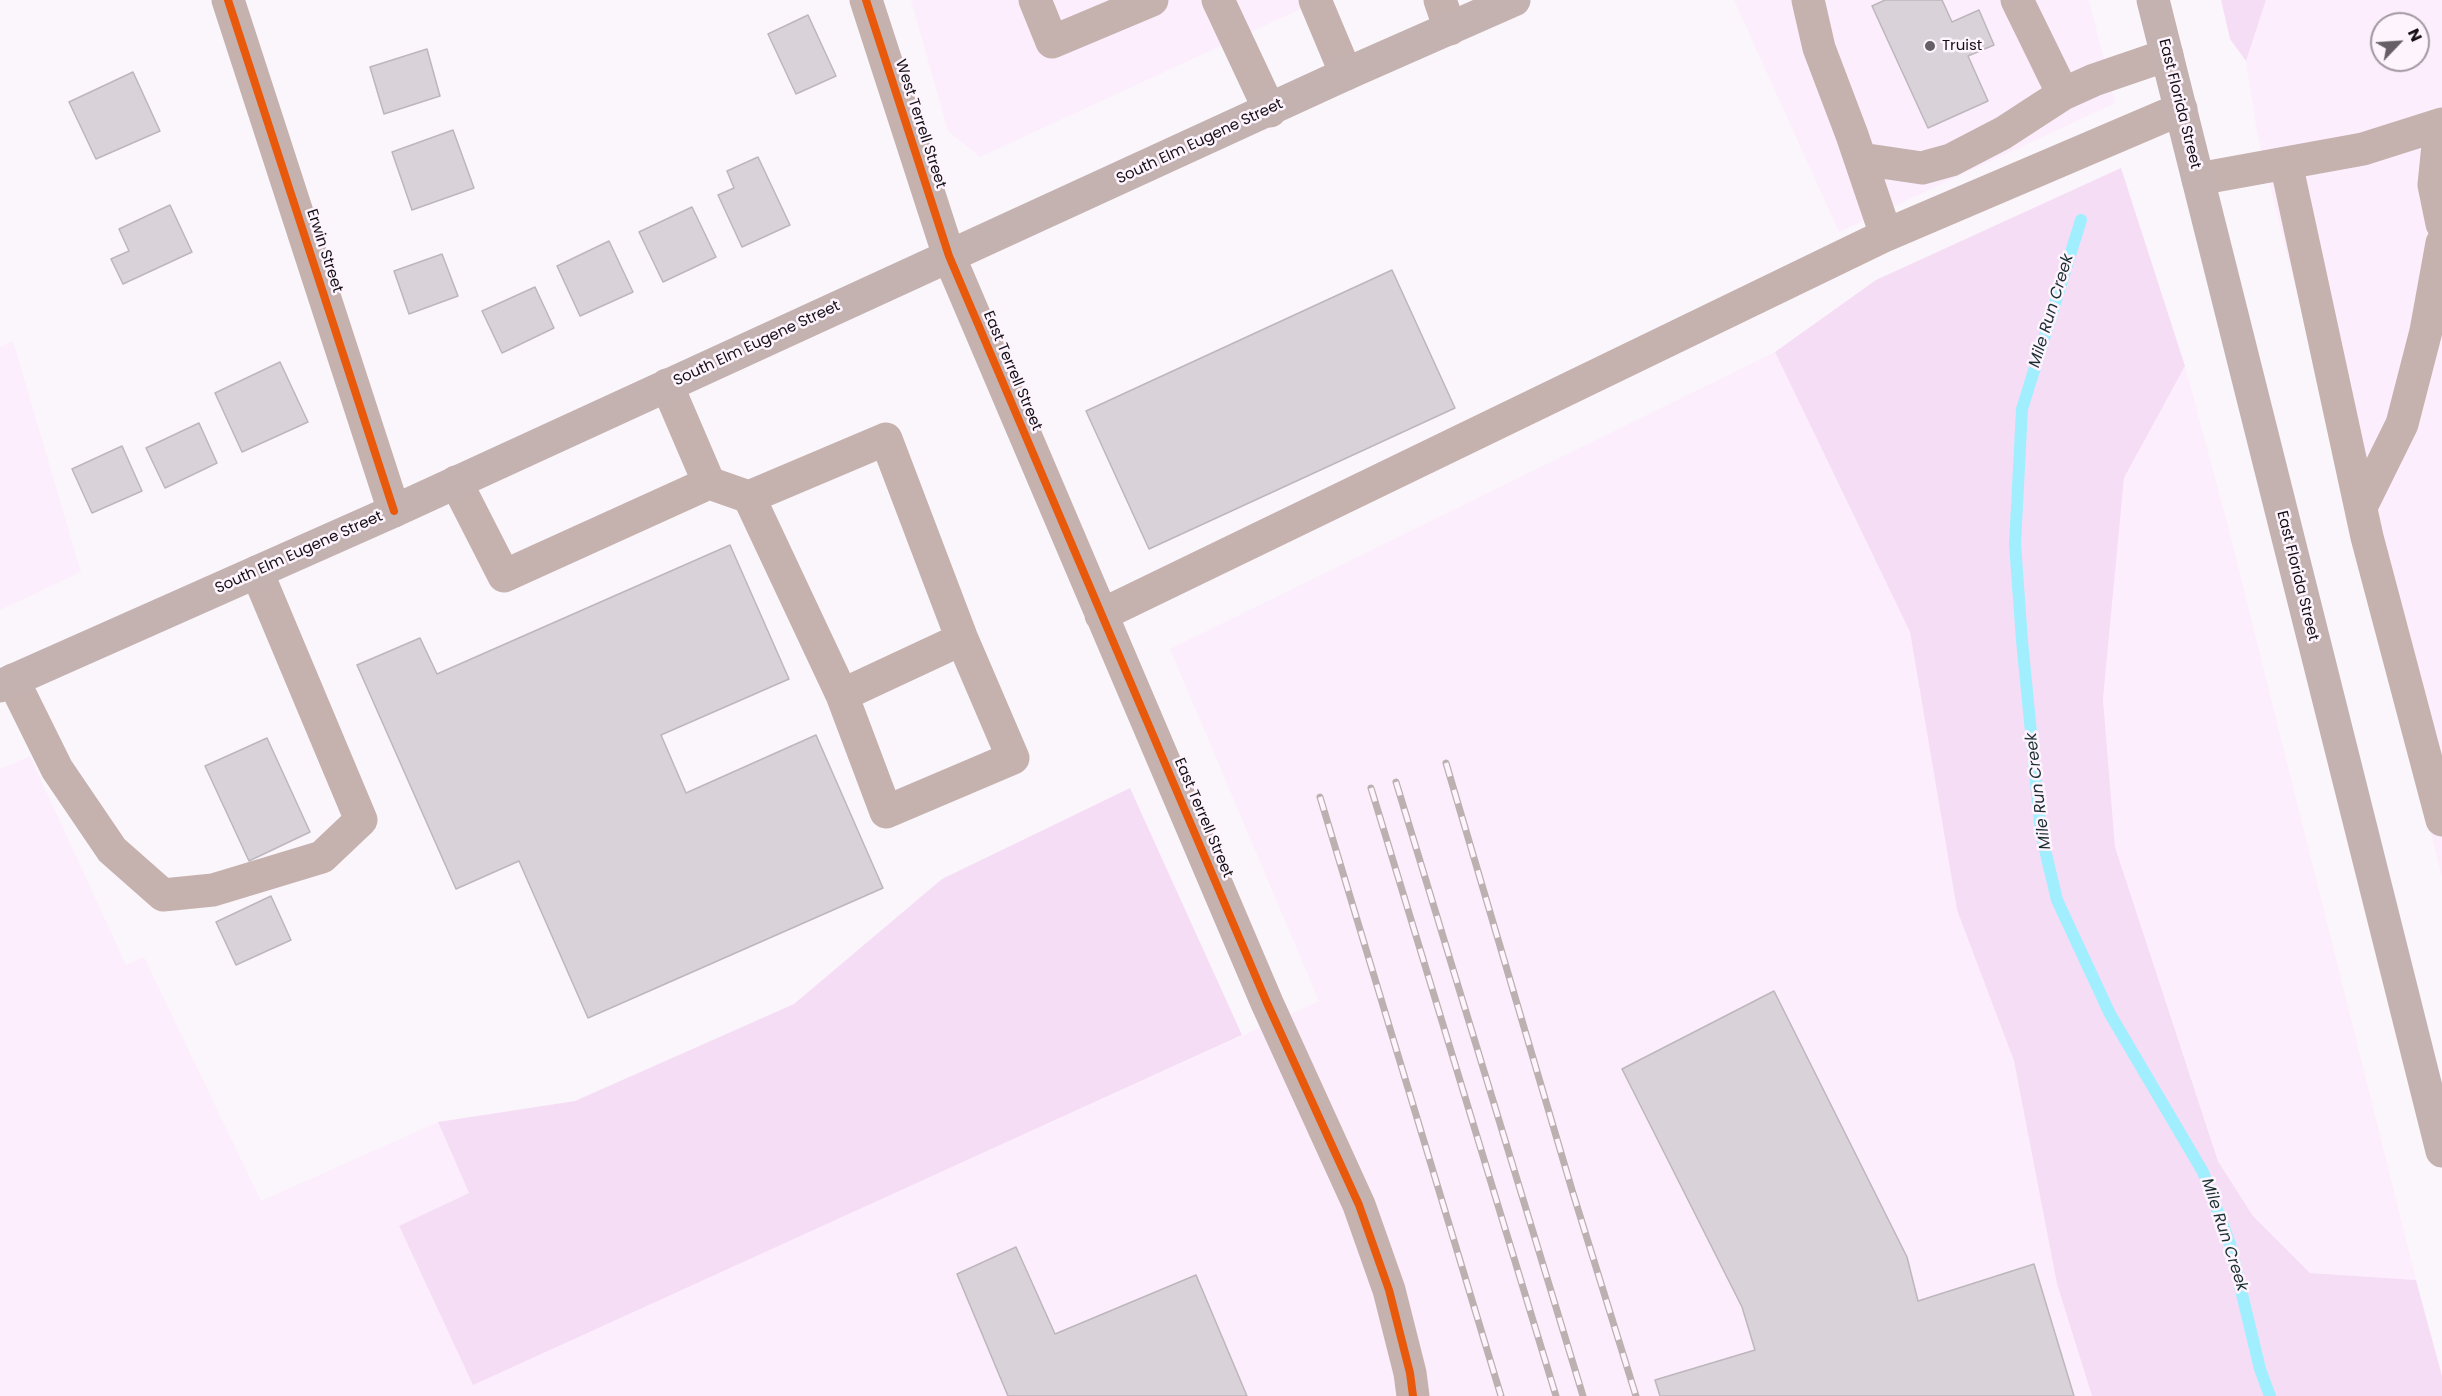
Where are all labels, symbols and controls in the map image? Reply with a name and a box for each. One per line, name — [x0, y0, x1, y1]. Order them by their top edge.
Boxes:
north arrow — [2370, 12, 2430, 72]
text: N — [2402, 25, 2428, 45]
place label: Truist — [1942, 37, 1982, 55]
street label: East Florida Street — [2154, 37, 2204, 171]
marker: Truist — [1923, 39, 1937, 53]
street label: West Terrell Street — [891, 57, 949, 191]
street label: South Elm Eugene Street — [1114, 95, 1286, 189]
street label: Erwin Street — [302, 207, 346, 295]
water label: Mile Run Creek — [2026, 252, 2078, 370]
street label: South Elm Eugene Street — [671, 297, 843, 391]
street label: East Terrell Street — [979, 308, 1045, 434]
street label: South Elm Eugene Street — [212, 508, 386, 598]
street label: East Florida Street — [2272, 509, 2322, 643]
water label: Mile Run Creek — [2022, 731, 2056, 851]
street label: East Terrell Street — [1170, 755, 1236, 881]
water label: Mile Run Creek — [2197, 1176, 2251, 1294]

